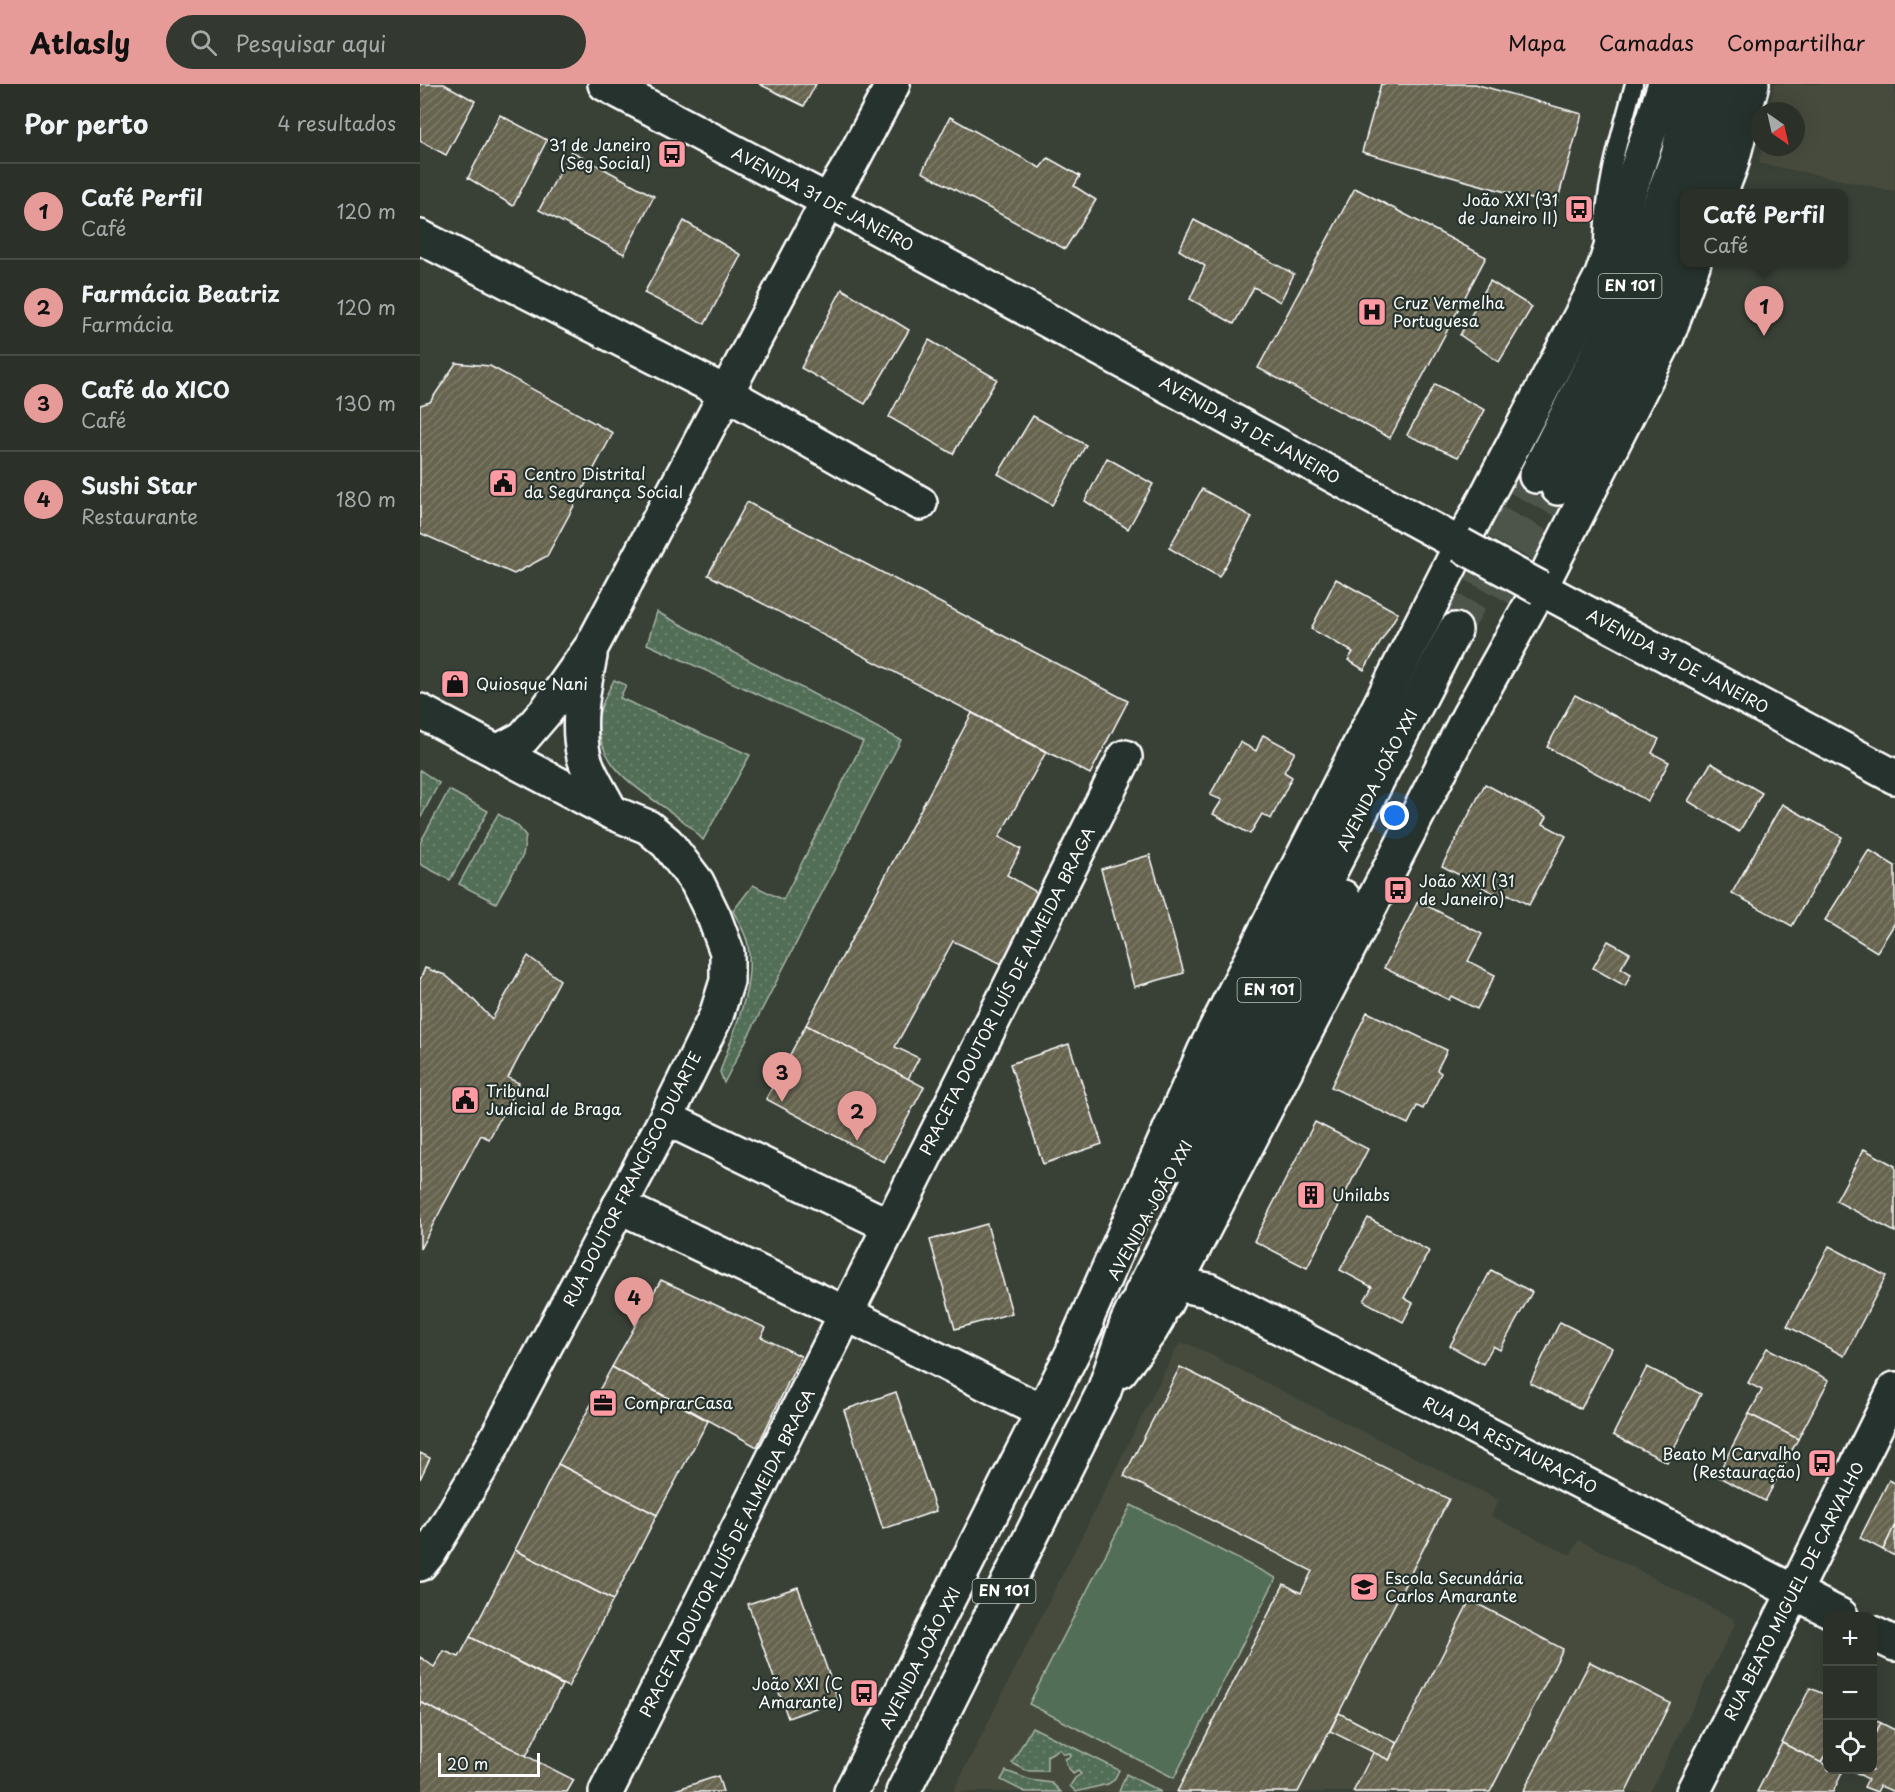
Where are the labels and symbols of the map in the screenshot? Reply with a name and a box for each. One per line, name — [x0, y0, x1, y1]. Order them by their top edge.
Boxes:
north arrow — [1751, 102, 1805, 156]
place label: 31 de Janeiro (Seg Social) — [549, 132, 651, 174]
bus stop icon: 31 de Janeiro (Seg Social) — [656, 138, 688, 170]
street label: AVENIDA 31 DE JANEIRO — [728, 140, 919, 256]
place label: João XXI (31 de Janeiro II) — [1458, 187, 1558, 229]
bus stop icon: João XXI (31 de Janeiro II) — [1563, 193, 1595, 225]
road number: EN 101 — [1598, 274, 1662, 298]
pin: 1 — [1744, 286, 1784, 336]
place label: Cruz Vermelha Portuguesa — [1393, 290, 1505, 332]
hospital icon: Cruz Vermelha Portuguesa — [1356, 296, 1388, 328]
street label: AVENIDA 31 DE JANEIRO — [1156, 369, 1345, 489]
place label: Centro Distrital da Segurança Social — [524, 461, 683, 503]
public building icon: Centro Distrital da Segurança Social — [487, 467, 519, 499]
street label: AVENIDA 31 DE JANEIRO — [1583, 602, 1774, 718]
shop icon: Quiosque Nani — [439, 668, 471, 700]
place label: Quiosque Nani — [476, 671, 588, 695]
street label: AVENIDA JOÃO XXI — [1330, 704, 1422, 855]
your location — [1380, 801, 1409, 830]
street label: PRACETA DOUTOR LUÍS DE ALMEIDA BRAGA — [912, 822, 1100, 1159]
place label: João XXI (31 de Janeiro) — [1419, 868, 1515, 910]
bus stop icon: João XXI (31 de Janeiro) — [1382, 874, 1414, 906]
road number: EN 101 — [1238, 978, 1300, 1002]
street label: RUA DOUTOR FRANCISCO DUARTE — [556, 1047, 706, 1310]
pin: 3 — [762, 1052, 802, 1102]
place label: Tribunal Judicial de Braga — [486, 1078, 622, 1120]
public building icon: Tribunal Judicial de Braga — [449, 1084, 481, 1116]
pin: 2 — [838, 1092, 876, 1141]
street label: AVENIDA JOÃO XXI — [1101, 1135, 1198, 1284]
building icon: Unilabs — [1295, 1179, 1327, 1211]
place label: Unilabs — [1332, 1182, 1390, 1206]
pin: 4 — [614, 1278, 654, 1327]
street label: PRACETA DOUTOR LUÍS DE ALMEIDA BRAGA — [632, 1384, 820, 1721]
office icon: ComprarCasa — [587, 1387, 619, 1419]
place label: ComprarCasa — [624, 1390, 733, 1414]
street label: RUA DA RESTAURAÇÃO — [1419, 1390, 1602, 1499]
place label: Beato M Carvalho (Restauração) — [1662, 1441, 1801, 1483]
bus stop icon: Beato M Carvalho (Restauração) — [1806, 1447, 1838, 1479]
street label: RUA BEATO MIGUEL DE CARVALHO — [1717, 1457, 1869, 1724]
place label: Escola Secundária Carlos Amarante — [1385, 1565, 1523, 1607]
school or university icon: Escola Secundária Carlos Amarante — [1348, 1571, 1380, 1603]
road number: EN 101 — [972, 1579, 1036, 1603]
street label: AVENIDA JOÃO XXI — [873, 1582, 965, 1733]
place label: João XXI (C Amarante) — [752, 1671, 843, 1713]
bus stop icon: João XXI (C Amarante) — [848, 1677, 880, 1709]
scale bar — [438, 1750, 540, 1778]

